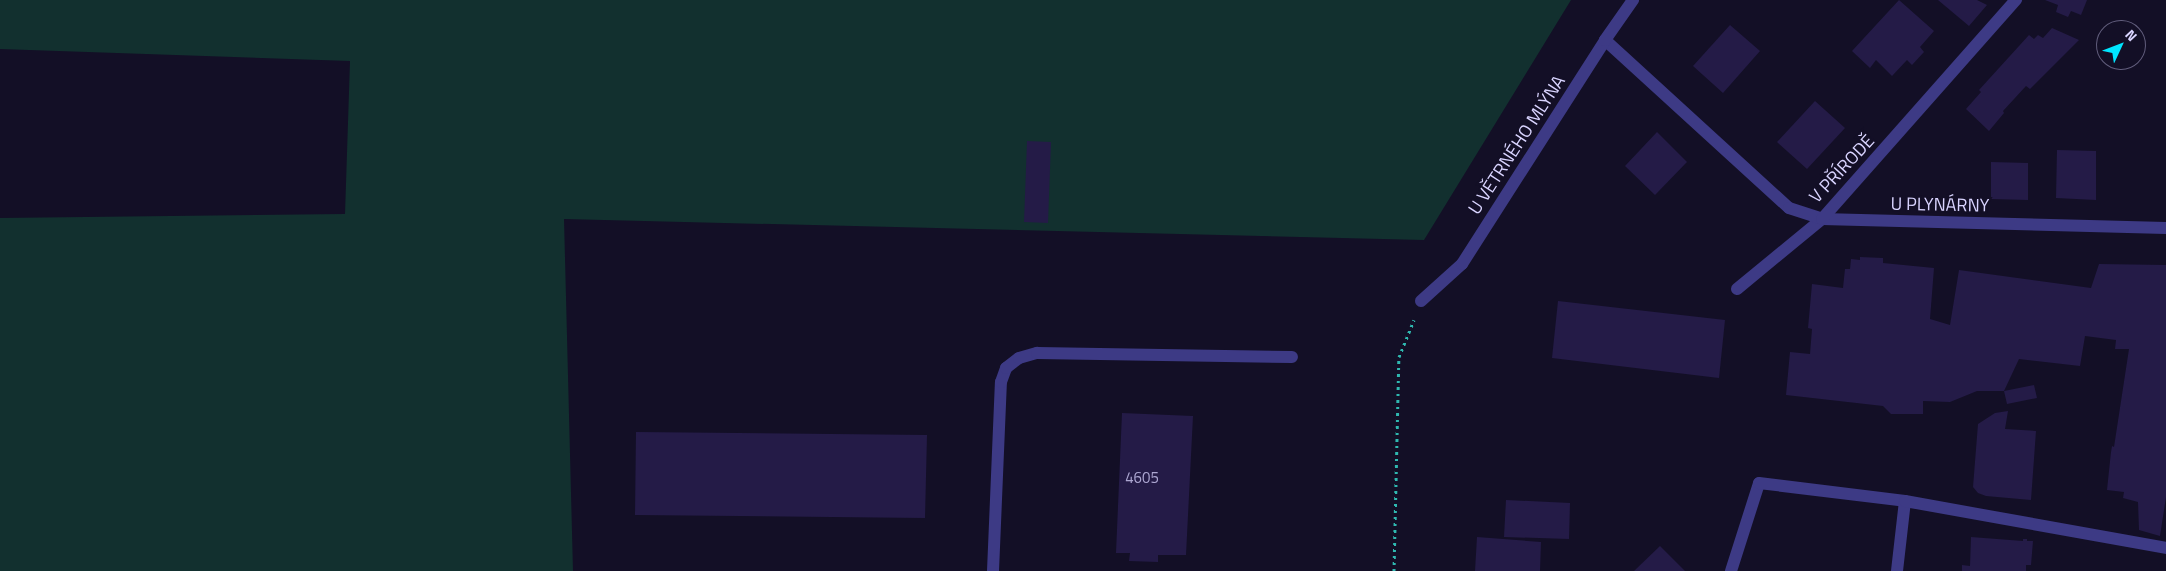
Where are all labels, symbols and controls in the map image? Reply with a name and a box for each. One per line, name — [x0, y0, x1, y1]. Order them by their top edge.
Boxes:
north arrow — [2096, 20, 2146, 70]
text: N — [2121, 24, 2143, 46]
street label: U VĚTRNÉHO MLÝNA — [1464, 71, 1570, 219]
street label: V PŘÍRODĚ — [1805, 130, 1879, 208]
street label: U PLYNÁRNY — [1890, 193, 1990, 217]
house number: 4605 — [1125, 469, 1159, 487]

